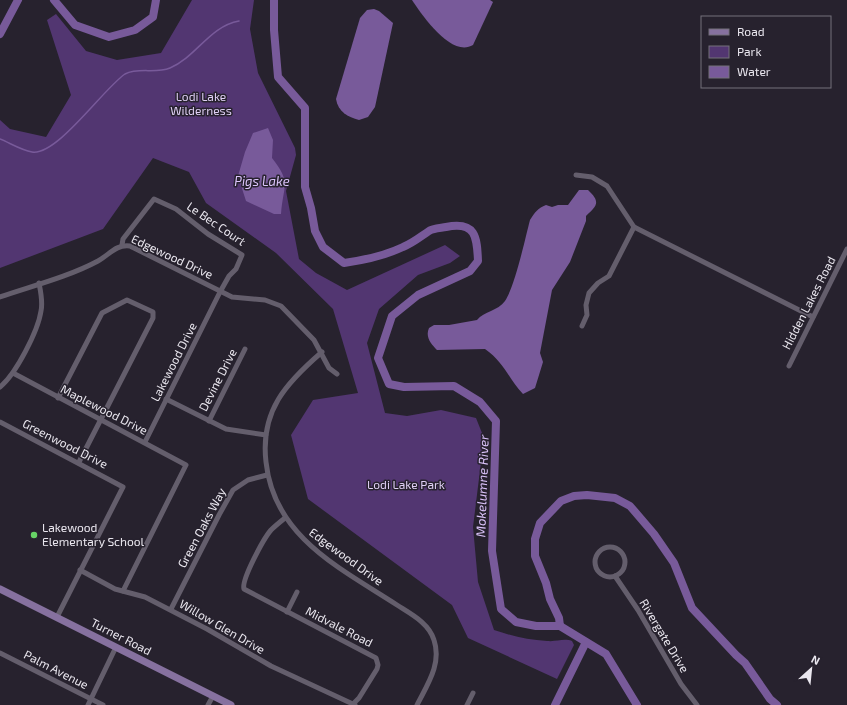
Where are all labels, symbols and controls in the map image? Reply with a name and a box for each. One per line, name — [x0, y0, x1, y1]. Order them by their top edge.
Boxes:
legend — [701, 16, 831, 88]
text: Road — [737, 24, 765, 38]
text: Park — [737, 44, 762, 58]
text: Water — [737, 64, 771, 78]
park label: Lodi Lake Wilderness — [170, 89, 232, 117]
water label: Pigs Lake — [234, 173, 290, 189]
street label: Le Bec Court — [185, 198, 249, 248]
street label: Edgewood Drive — [129, 231, 215, 281]
street label: Hidden Lakes Road — [779, 254, 838, 351]
street label: Lakewood Drive — [147, 320, 199, 403]
street label: Devine Drive — [195, 346, 239, 413]
street label: Maplewood Drive — [59, 381, 150, 437]
street label: Greenwood Drive — [21, 416, 110, 471]
water label: Mokelumne River — [472, 434, 492, 538]
park label: Lodi Lake Park — [367, 477, 445, 491]
street label: Green Oaks Way — [174, 485, 228, 570]
place label: Lakewood Elementary School — [42, 520, 145, 548]
street label: Edgewood Drive — [307, 525, 386, 588]
marker: Lakewood Elementary School — [29, 530, 39, 540]
street label: Willow Glen Drive — [177, 596, 268, 656]
street label: Rivergate Drive — [637, 596, 692, 675]
street label: Midvale Road — [303, 603, 375, 649]
street label: Turner Road — [89, 615, 154, 657]
street label: Palm Avenue — [22, 647, 91, 691]
north arrow — [791, 649, 831, 689]
text: N — [809, 652, 822, 667]

